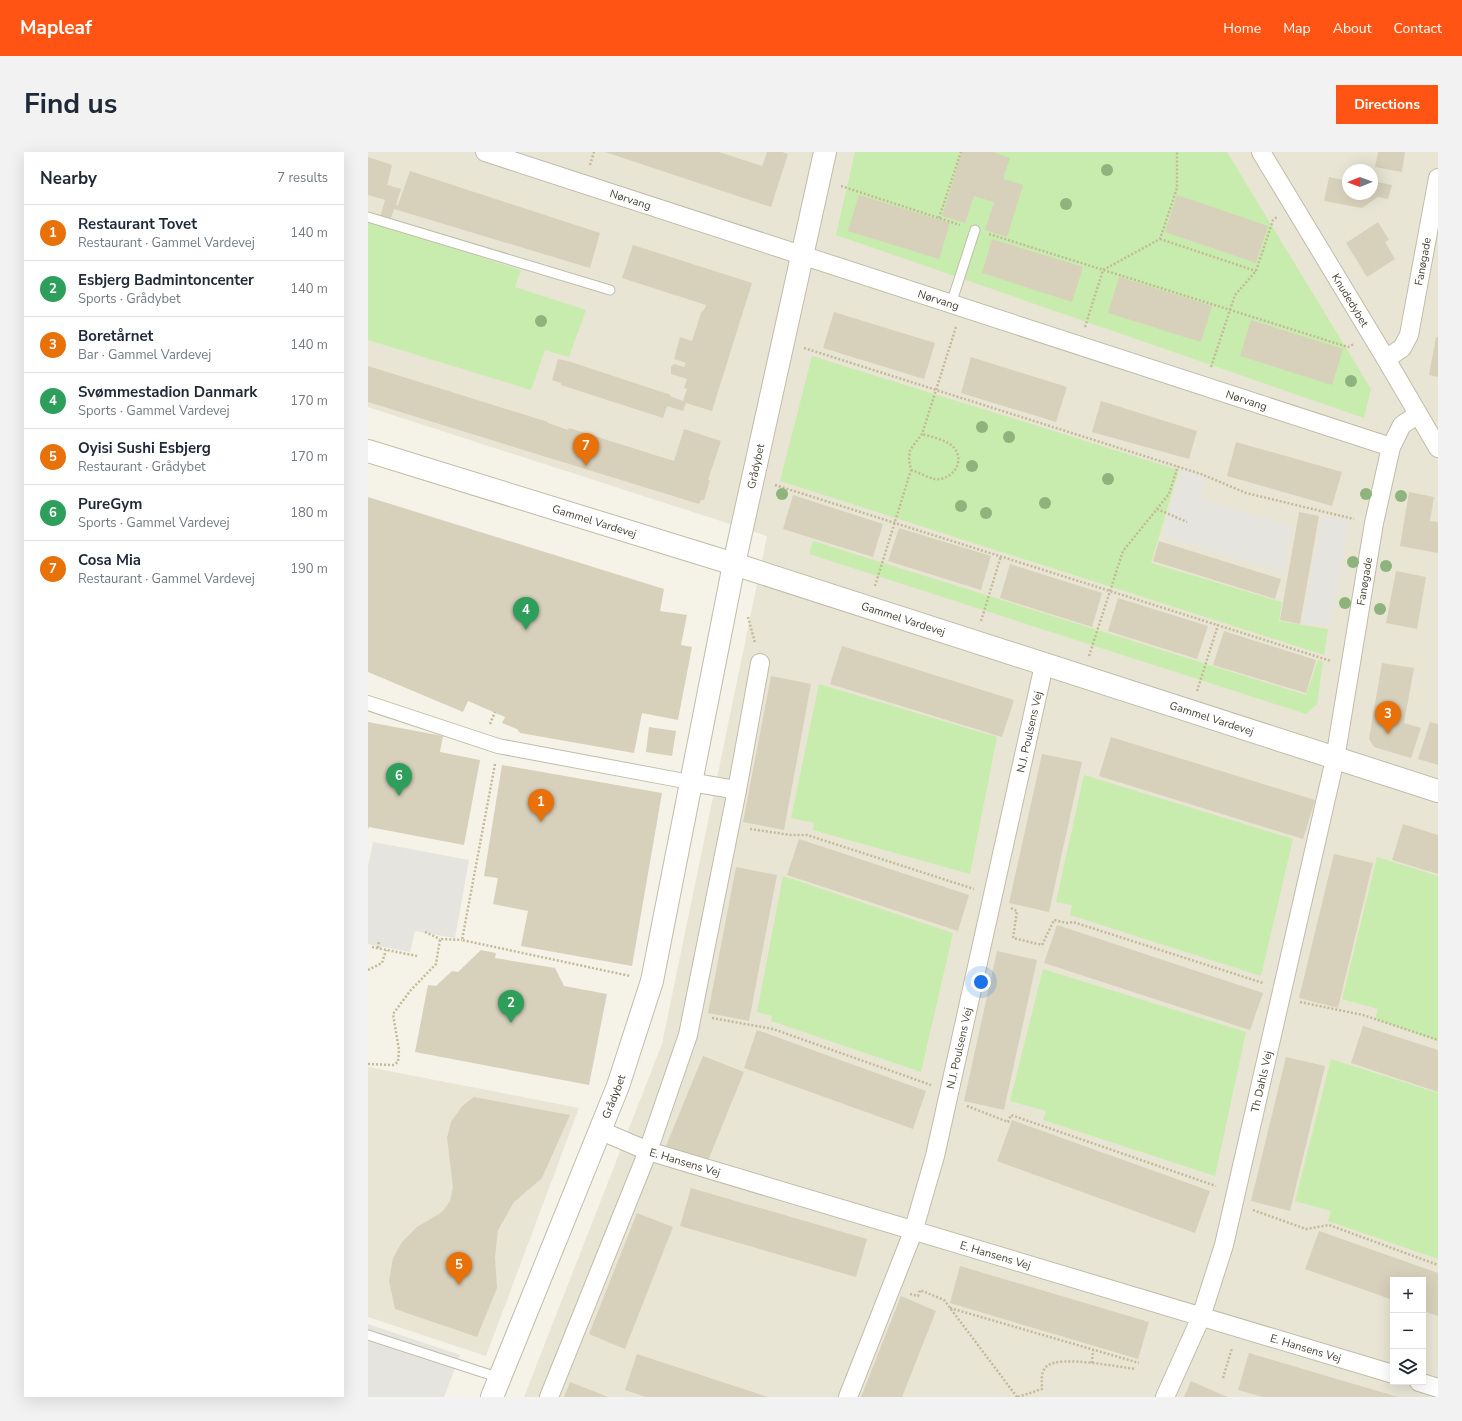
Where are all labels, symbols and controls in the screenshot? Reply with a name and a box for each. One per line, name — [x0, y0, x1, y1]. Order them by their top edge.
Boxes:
text: Mapleaf — [20, 15, 92, 41]
text: Home — [1223, 19, 1261, 38]
text: Map — [1283, 19, 1311, 38]
text: About — [1333, 19, 1372, 38]
text: Contact — [1394, 19, 1442, 38]
text: Find us — [24, 85, 118, 123]
button: Directions — [1336, 85, 1438, 124]
north arrow — [1342, 164, 1378, 200]
text: Nearby — [40, 167, 97, 190]
text: 7 results — [277, 169, 328, 187]
street label: Nørvang — [608, 186, 653, 213]
text: Restaurant Tovet — [78, 214, 197, 234]
text: 1 — [49, 224, 57, 242]
text: 140 m — [290, 224, 328, 242]
text: Restaurant · Gammel Vardevej — [78, 234, 255, 252]
street label: Fanøgade — [1411, 236, 1434, 287]
text: Esbjerg Badmintoncenter — [78, 270, 254, 290]
street label: Knudedybet — [1329, 271, 1372, 330]
text: 2 — [49, 280, 57, 298]
text: 140 m — [290, 280, 328, 298]
street label: Nørvang — [916, 286, 961, 313]
text: Sports · Grådybet — [78, 290, 180, 308]
text: Boretårnet — [78, 326, 153, 346]
text: 3 — [49, 336, 57, 354]
text: 140 m — [290, 336, 328, 354]
text: Bar · Gammel Vardevej — [78, 346, 211, 364]
text: Svømmestadion Danmark — [78, 382, 257, 402]
street label: Nørvang — [1224, 386, 1269, 414]
text: 4 — [49, 392, 57, 410]
text: 170 m — [290, 392, 328, 410]
text: Sports · Gammel Vardevej — [78, 402, 230, 420]
pin: 7 — [573, 433, 599, 466]
text: Oyisi Sushi Esbjerg — [78, 438, 211, 458]
street label: Grådybet — [743, 442, 768, 490]
text: 5 — [49, 448, 57, 466]
text: 170 m — [290, 448, 328, 466]
text: Restaurant · Grådybet — [78, 458, 206, 476]
text: PureGym — [78, 494, 142, 514]
street label: Gammel Vardevej — [550, 501, 639, 541]
text: 6 — [49, 504, 57, 522]
text: 180 m — [290, 504, 328, 522]
text: Sports · Gammel Vardevej — [78, 514, 230, 532]
text: Cosa Mia — [78, 550, 141, 570]
street label: Fanøgade — [1353, 556, 1376, 606]
text: 7 — [49, 560, 57, 578]
text: 190 m — [290, 560, 328, 578]
text: Restaurant · Gammel Vardevej — [78, 570, 255, 588]
pin: 4 — [513, 597, 539, 630]
street label: Gammel Vardevej — [859, 598, 947, 639]
street label: N.J. Poulsens Vej — [1013, 690, 1045, 774]
street label: Gammel Vardevej — [1168, 697, 1256, 739]
pin: 3 — [1375, 701, 1401, 734]
pin: 6 — [386, 763, 412, 796]
pin: 1 — [528, 789, 554, 822]
your location — [971, 972, 991, 992]
pin: 2 — [498, 990, 524, 1023]
street label: N.J. Poulsens Vej — [943, 1006, 975, 1090]
street label: Th Dahls Vej — [1247, 1049, 1276, 1114]
street label: Grådybet — [598, 1073, 629, 1121]
street label: E. Hansens Vej — [648, 1144, 722, 1180]
street label: E. Hansens Vej — [958, 1237, 1033, 1273]
pin: 5 — [446, 1252, 472, 1285]
map controls — [1390, 1277, 1426, 1385]
button: + — [1390, 1277, 1426, 1313]
button: − — [1390, 1313, 1426, 1349]
street label: E. Hansens Vej — [1269, 1330, 1343, 1366]
button: layers — [1390, 1349, 1426, 1385]

